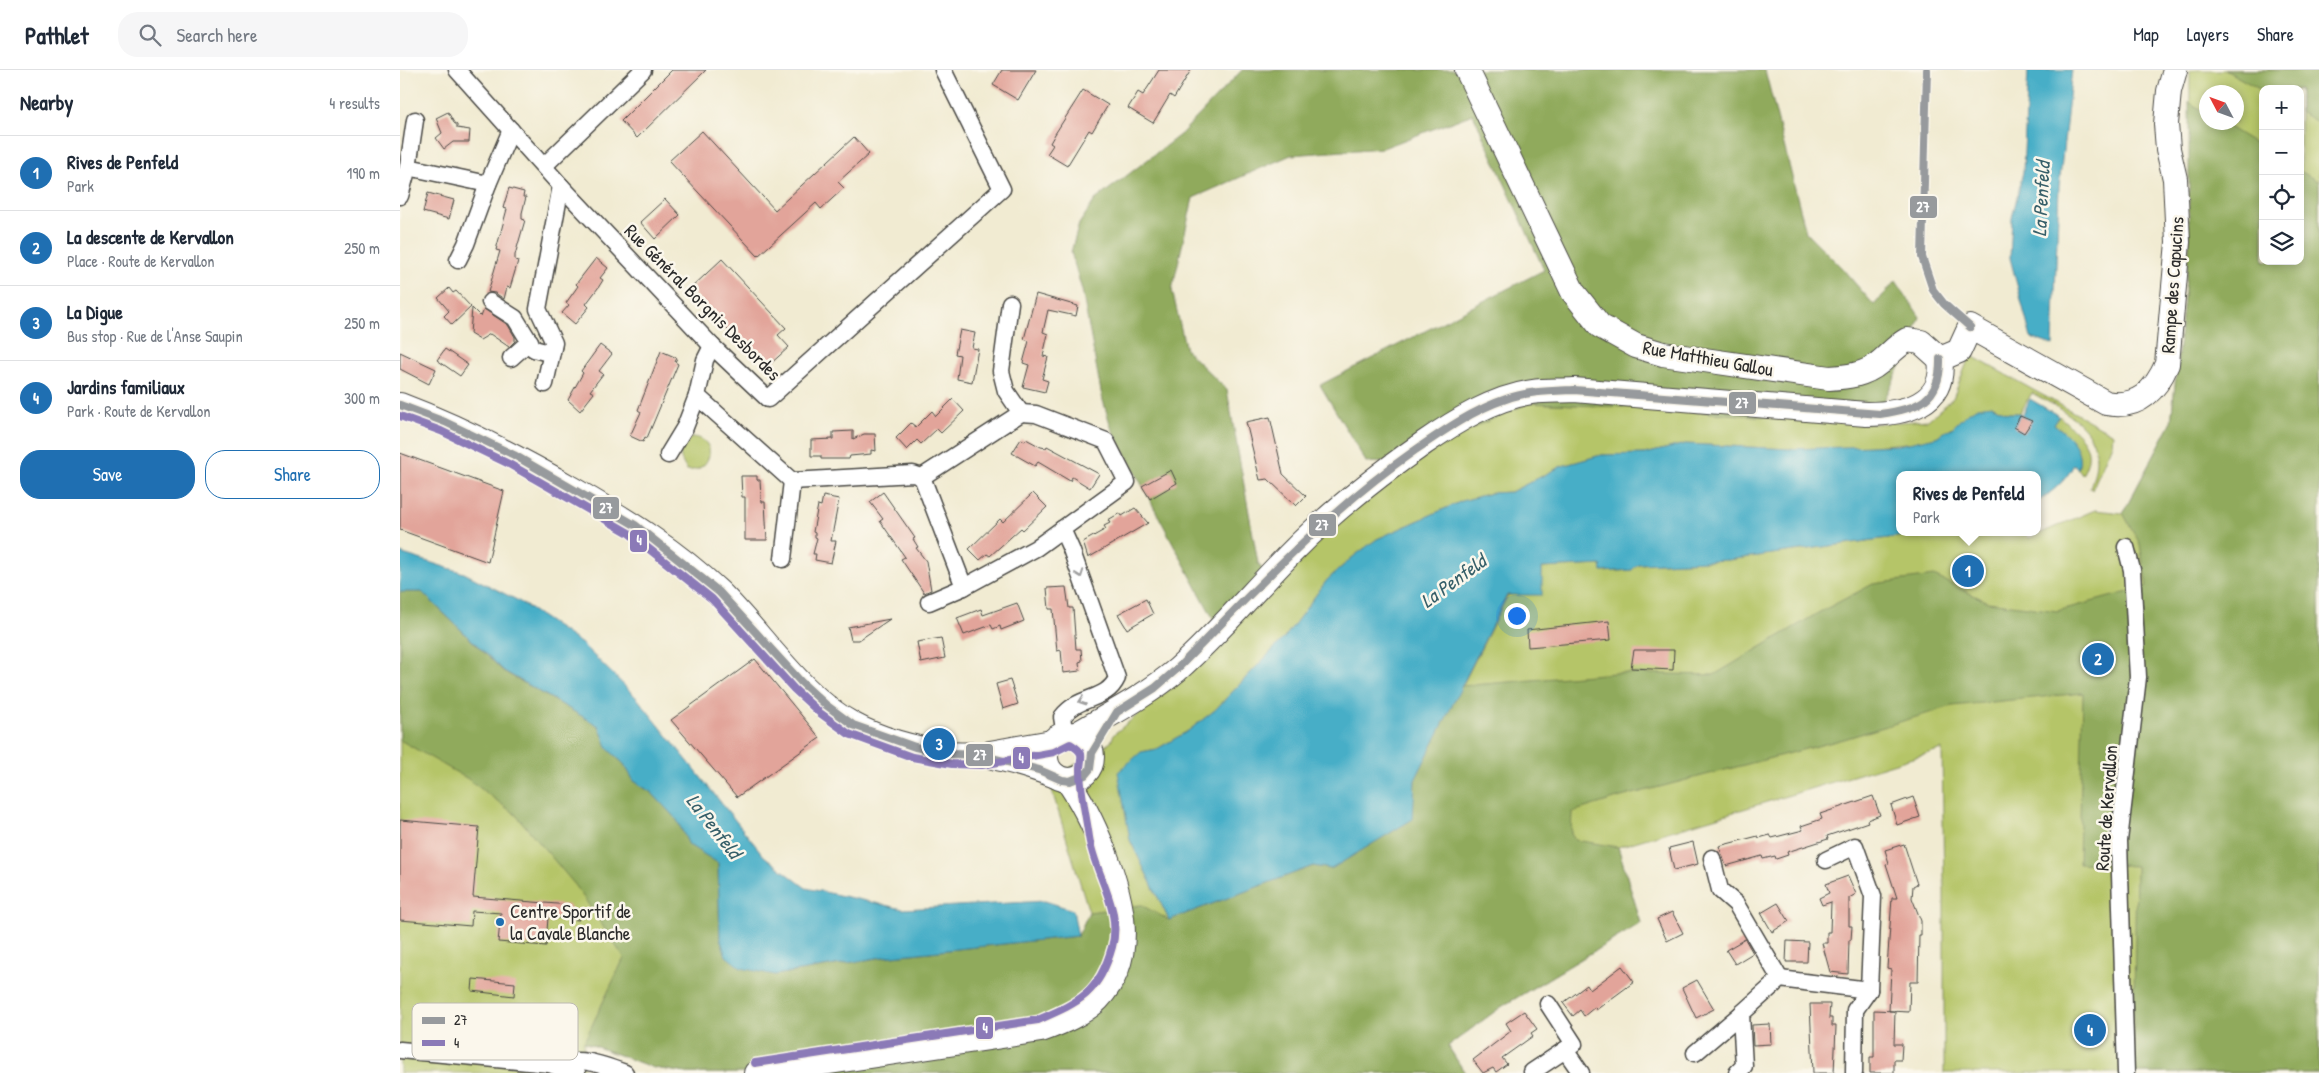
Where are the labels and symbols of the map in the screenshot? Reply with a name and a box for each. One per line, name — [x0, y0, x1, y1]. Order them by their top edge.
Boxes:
north arrow — [2199, 85, 2244, 130]
water label: La Penfeld — [2025, 158, 2056, 237]
line badge: 27 — [1909, 195, 1938, 219]
text: 27 — [1916, 197, 1930, 216]
street label: Rampe des Capucins — [2154, 216, 2190, 354]
street label: Rue Général Borgnis Desbordes — [619, 218, 787, 386]
street label: Rue Matthieu Gallou — [1641, 334, 1776, 382]
line badge: 27 — [1728, 391, 1757, 415]
text: 27 — [1735, 393, 1749, 412]
line badge: 27 — [592, 496, 620, 520]
text: 27 — [599, 498, 613, 517]
line badge: 27 — [1308, 513, 1337, 537]
text: 27 — [1315, 515, 1329, 534]
line badge: 4 — [629, 529, 648, 553]
text: 4 — [636, 530, 642, 549]
water label: La Penfeld — [1415, 546, 1493, 613]
pin: 1 — [1952, 552, 1984, 590]
one-way arrow — [1074, 569, 1084, 578]
your location — [1504, 603, 1530, 629]
pin: 2 — [2082, 640, 2114, 678]
one-way arrow — [1078, 695, 1087, 706]
pin: 3 — [923, 725, 955, 763]
line badge: 27 — [965, 743, 994, 767]
street label: Route de Kervallon — [2089, 744, 2123, 872]
text: 27 — [973, 745, 987, 764]
line badge: 4 — [1012, 746, 1031, 770]
text: 4 — [1018, 748, 1024, 767]
water label: La Penfeld — [681, 788, 750, 866]
place label: Centre Sportif de la Cavale Blanche — [510, 898, 632, 946]
marker: Centre Sportif de la Cavale Blanche — [494, 916, 506, 928]
legend — [412, 1003, 578, 1060]
text: 27 — [454, 1010, 468, 1029]
pin: 4 — [2074, 1011, 2106, 1049]
line badge: 4 — [975, 1016, 994, 1040]
text: 4 — [982, 1018, 988, 1037]
text: 4 — [454, 1033, 459, 1052]

